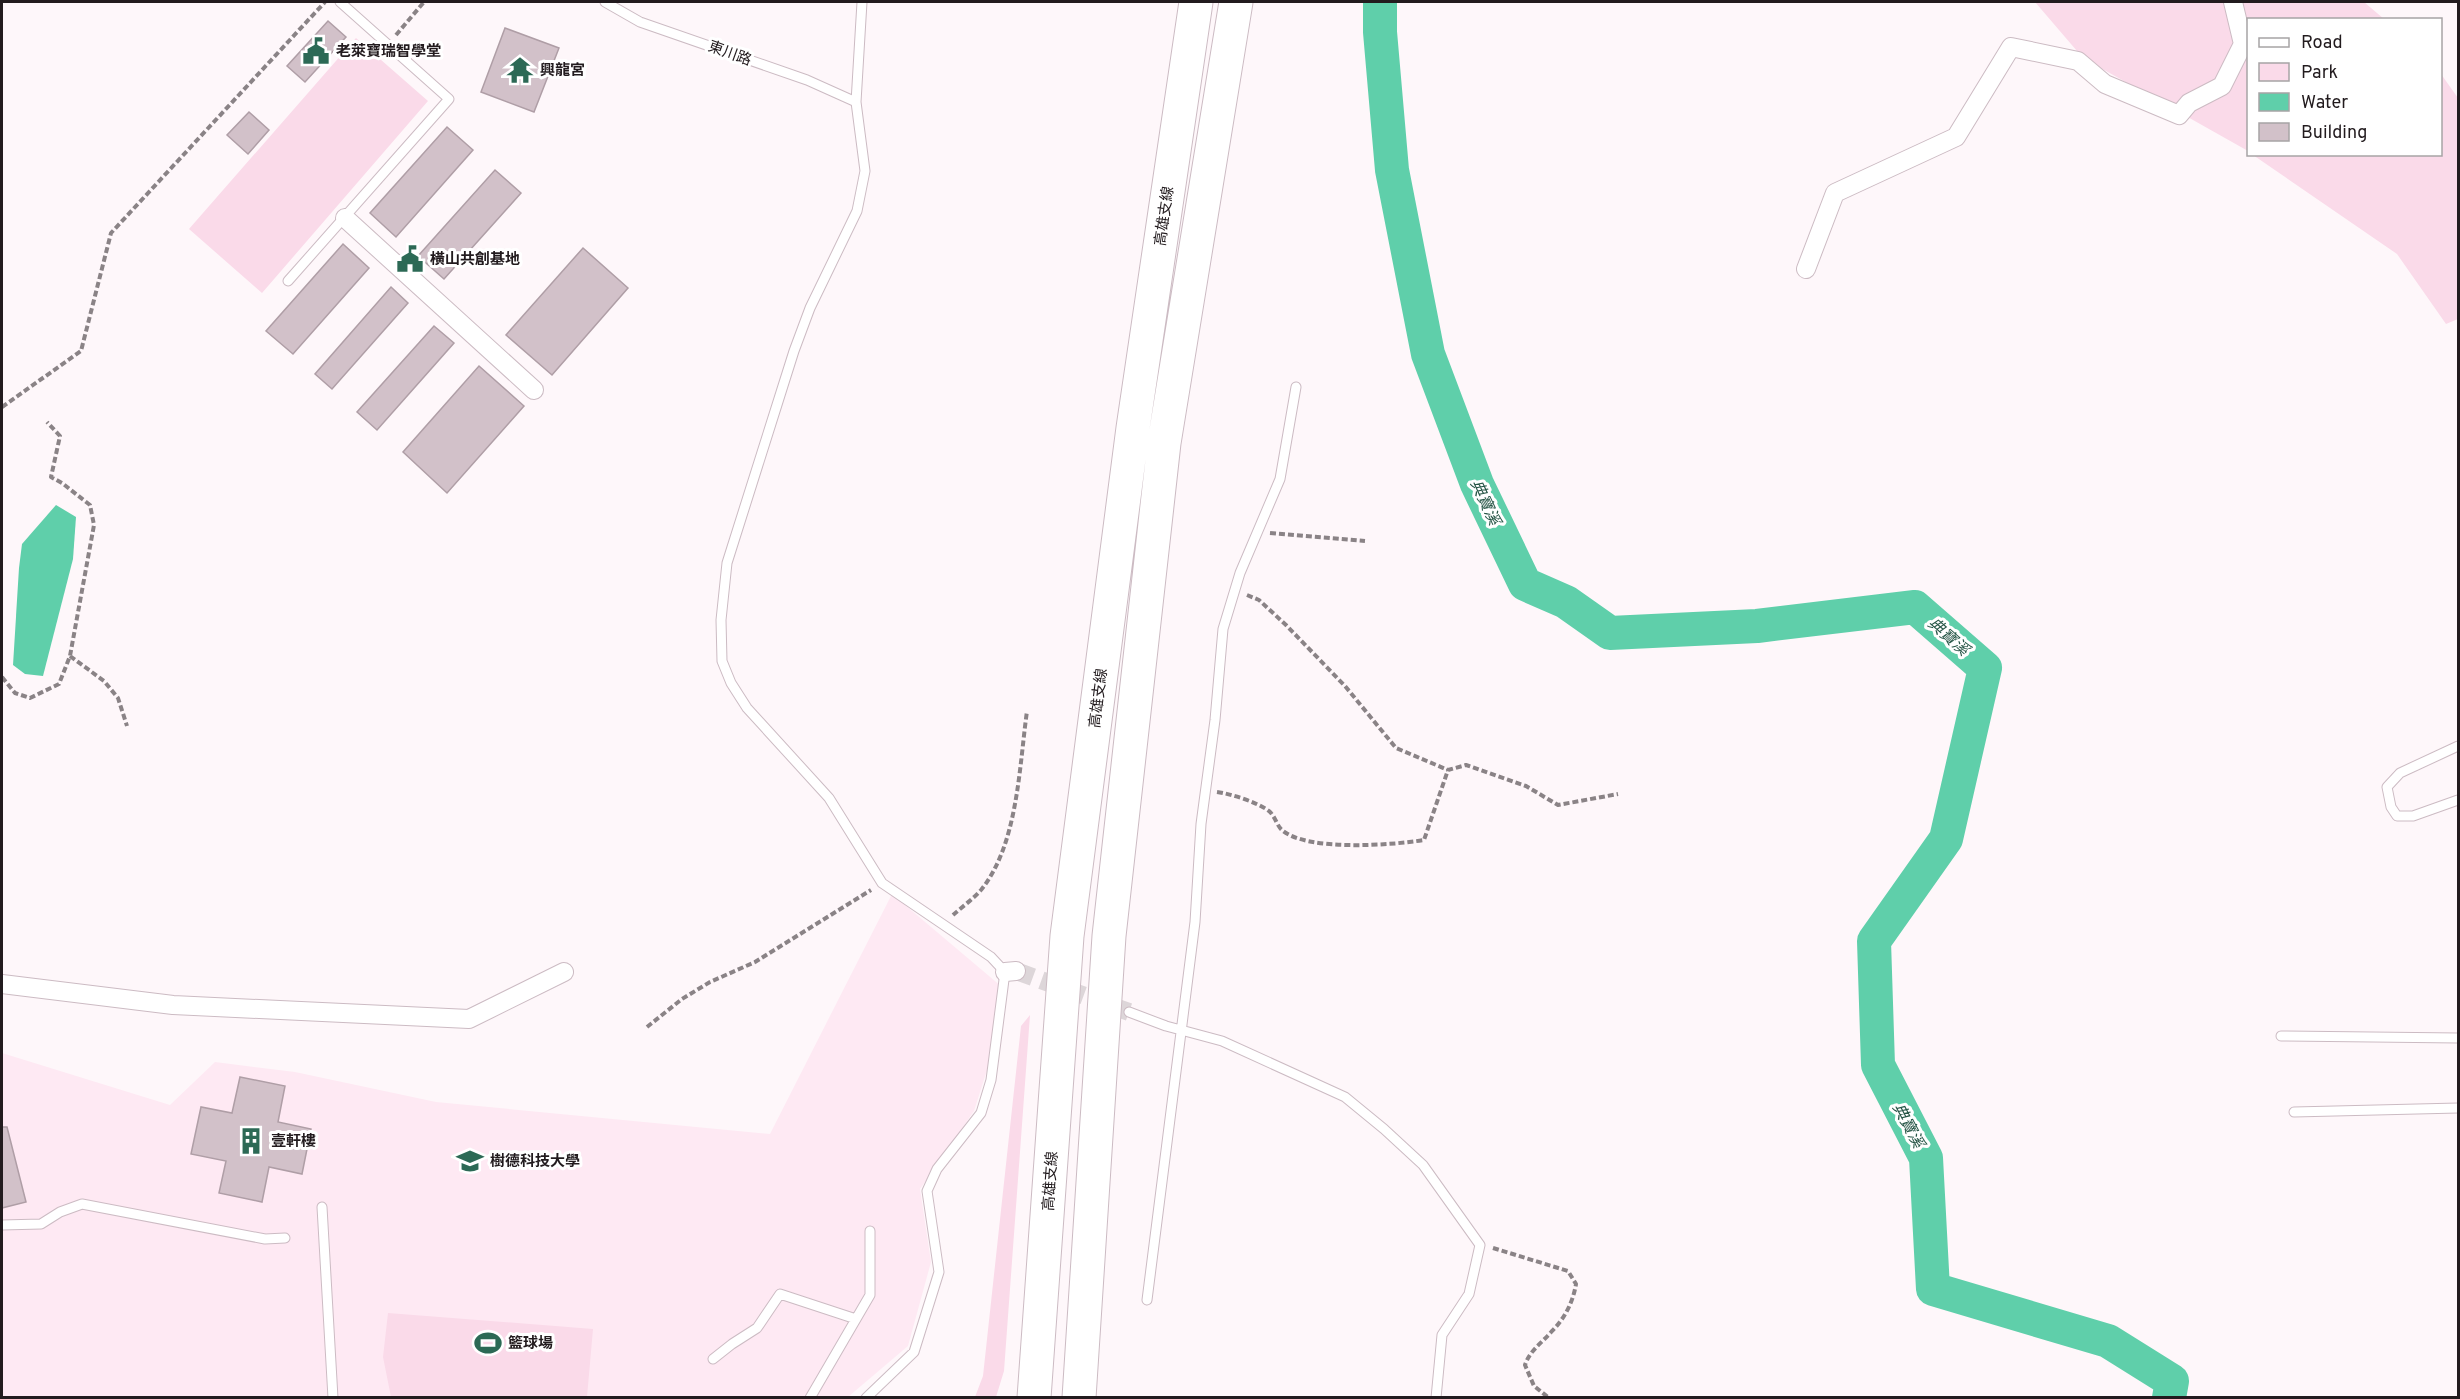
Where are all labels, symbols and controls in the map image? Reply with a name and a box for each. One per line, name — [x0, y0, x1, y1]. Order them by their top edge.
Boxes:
legend — [2247, 18, 2442, 156]
text: Road — [2301, 32, 2343, 55]
public building icon: 老萊寶瑞智學堂 — [301, 36, 331, 66]
street label: 東川路 — [705, 38, 754, 71]
place label: 老萊寶瑞智學堂 — [336, 42, 441, 62]
temple icon: 興龍宮 — [505, 55, 535, 85]
place label: 興龍宮 — [540, 61, 585, 81]
text: Park — [2301, 62, 2338, 85]
text: Water — [2301, 92, 2348, 115]
text: Building — [2301, 122, 2367, 145]
street label: 高雄支線 — [1152, 185, 1179, 247]
public building icon: 橫山共創基地 — [395, 244, 425, 274]
place label: 橫山共創基地 — [430, 250, 520, 270]
water label: 典寶溪 — [1465, 477, 1504, 531]
water label: 典寶溪 — [1923, 614, 1974, 662]
street label: 高雄支線 — [1086, 667, 1113, 729]
water label: 典寶溪 — [1887, 1100, 1928, 1154]
building icon: 壹軒樓 — [236, 1126, 266, 1156]
place label: 壹軒樓 — [271, 1133, 316, 1152]
school or university icon: 樹德科技大學 — [455, 1146, 485, 1176]
street label: 高雄支線 — [1040, 1151, 1063, 1212]
place label: 樹德科技大學 — [490, 1152, 580, 1172]
sports icon: 籃球場 — [473, 1328, 503, 1358]
place label: 籃球場 — [508, 1335, 553, 1354]

